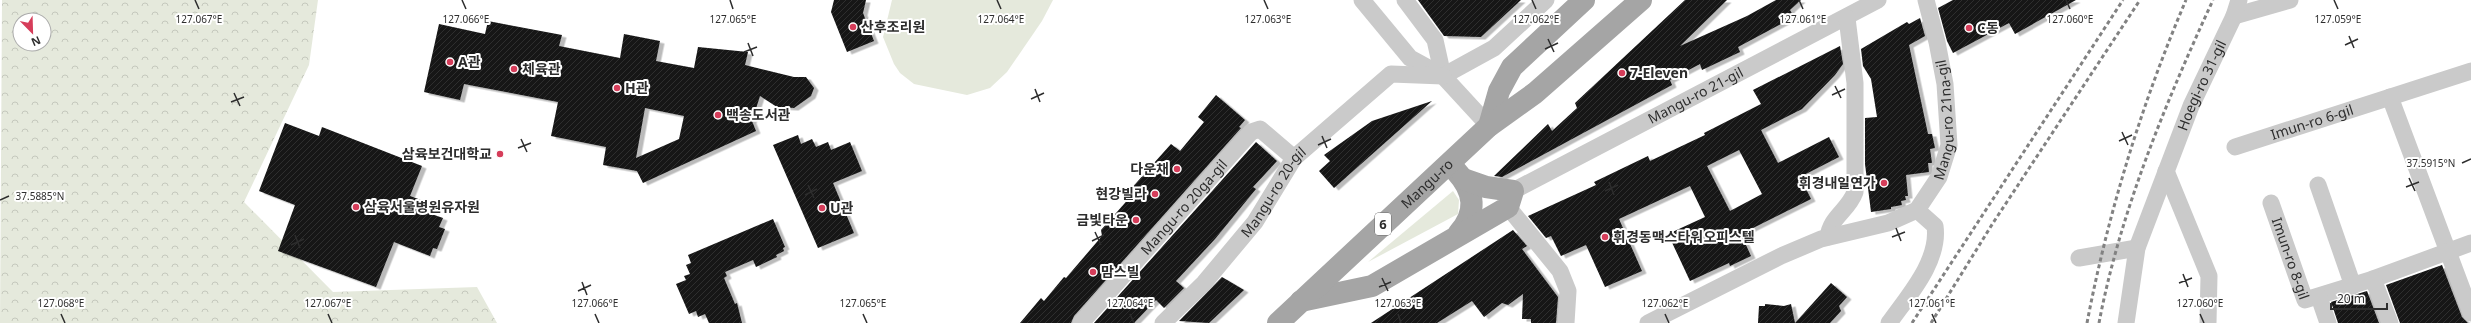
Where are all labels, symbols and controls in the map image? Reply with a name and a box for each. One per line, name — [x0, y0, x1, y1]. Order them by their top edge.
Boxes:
north arrow — [12, 12, 52, 52]
text: 127.067°E — [176, 12, 222, 26]
text: 127.066°E — [443, 12, 489, 26]
text: 127.065°E — [710, 12, 756, 26]
text: 127.064°E — [978, 12, 1024, 26]
text: 127.063°E — [1245, 12, 1291, 26]
text: 127.062°E — [1513, 12, 1559, 26]
text: 127.061°E — [1780, 12, 1826, 26]
text: 127.060°E — [2047, 12, 2093, 26]
text: 127.059°E — [2315, 12, 2361, 26]
place label: 산후조리원 — [861, 17, 925, 36]
place label: C동 — [1977, 18, 1999, 37]
marker: 산후조리원 — [848, 22, 858, 32]
marker: C동 — [1964, 23, 1974, 33]
text: N — [29, 33, 43, 50]
street label: Hoegi-ro 31-gil — [2173, 37, 2230, 133]
place label: A관 — [458, 52, 481, 71]
marker: A관 — [445, 57, 455, 67]
street label: Mangu-ro 21na-gil — [1929, 58, 1958, 182]
place label: 체육관 — [522, 59, 561, 78]
street label: Mangu-ro 21-gil — [1644, 62, 1746, 128]
place label: 7-Eleven — [1630, 63, 1688, 82]
marker: 체육관 — [509, 64, 519, 74]
marker: 7-Eleven — [1617, 68, 1627, 78]
place label: H관 — [625, 78, 649, 97]
marker: H관 — [612, 83, 622, 93]
street label: Imun-ro 6-gil — [2268, 100, 2356, 144]
place label: 백송도서관 — [726, 105, 791, 124]
marker: 백송도서관 — [713, 110, 723, 120]
street label: Mangu-ro 20-gil — [1236, 142, 1310, 241]
place label: 삼육보건대학교 — [402, 144, 492, 163]
marker: 삼육보건대학교 — [495, 149, 505, 159]
street label: Mangu-ro — [1397, 154, 1457, 213]
street label: Mangu-ro 20ga-gil — [1136, 155, 1231, 259]
text: 37.5915°N — [2407, 156, 2455, 170]
place label: 다운채 — [1130, 159, 1169, 178]
marker: 다운채 — [1172, 164, 1182, 174]
place label: 휘경내일연가 — [1799, 173, 1876, 192]
marker: 휘경내일연가 — [1879, 178, 1889, 188]
place label: 현강빌라 — [1095, 184, 1147, 203]
text: 37.5885°N — [16, 189, 64, 203]
marker: 현강빌라 — [1150, 189, 1160, 199]
place label: 삼육서울병원유자원 — [364, 197, 480, 216]
place label: U관 — [830, 198, 854, 217]
marker: 삼육서울병원유자원 — [351, 202, 361, 212]
marker: U관 — [817, 203, 827, 213]
place label: 금빛타운 — [1076, 210, 1128, 229]
road number: 6 — [1375, 213, 1391, 235]
marker: 금빛타운 — [1131, 215, 1141, 225]
street label: Imun-ro 8-gil — [2268, 215, 2314, 302]
place label: 휘경동맥스타워오피스텔 — [1613, 227, 1755, 246]
marker: 휘경동맥스타워오피스텔 — [1600, 232, 1610, 242]
place label: 맘스빌 — [1101, 262, 1140, 281]
marker: 맘스빌 — [1088, 267, 1098, 277]
scale bar — [2331, 285, 2387, 311]
text: 20 m — [2337, 290, 2365, 307]
text: 127.068°E — [38, 296, 84, 310]
text: 127.067°E — [305, 296, 351, 310]
text: 127.066°E — [572, 296, 618, 310]
text: 127.065°E — [840, 296, 886, 310]
text: 127.064°E — [1107, 296, 1153, 310]
text: 127.063°E — [1375, 296, 1421, 310]
text: 127.062°E — [1642, 296, 1688, 310]
text: 127.061°E — [1909, 296, 1955, 310]
text: 127.060°E — [2177, 296, 2223, 310]

